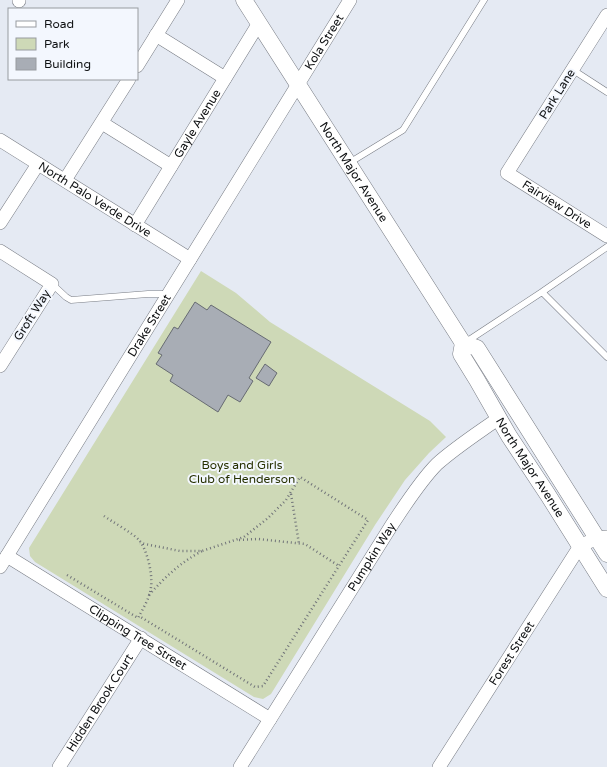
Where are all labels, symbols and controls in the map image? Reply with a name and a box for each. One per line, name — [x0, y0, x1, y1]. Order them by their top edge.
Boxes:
legend — [8, 8, 138, 80]
street label: Kola Street — [302, 11, 347, 72]
text: Road — [44, 17, 74, 31]
text: Park — [44, 37, 70, 51]
text: Building — [44, 57, 91, 71]
street label: Park Lane — [536, 66, 578, 122]
street label: Gayle Avenue — [171, 86, 224, 161]
street label: North Major Avenue — [317, 119, 391, 225]
street label: North Palo Verde Drive — [36, 159, 154, 240]
street label: Fairview Drive — [520, 177, 594, 232]
street label: Groft Way — [11, 286, 54, 343]
street label: Drake Street — [125, 291, 174, 359]
street label: North Major Avenue — [493, 415, 567, 520]
park label: Boys and Girls Club of Henderson — [189, 458, 295, 486]
street label: Pumpkin Way — [345, 519, 399, 594]
street label: Clipping Tree Street — [86, 602, 190, 673]
street label: Forest Street — [486, 618, 537, 688]
street label: Hidden Brook Court — [63, 651, 136, 754]

